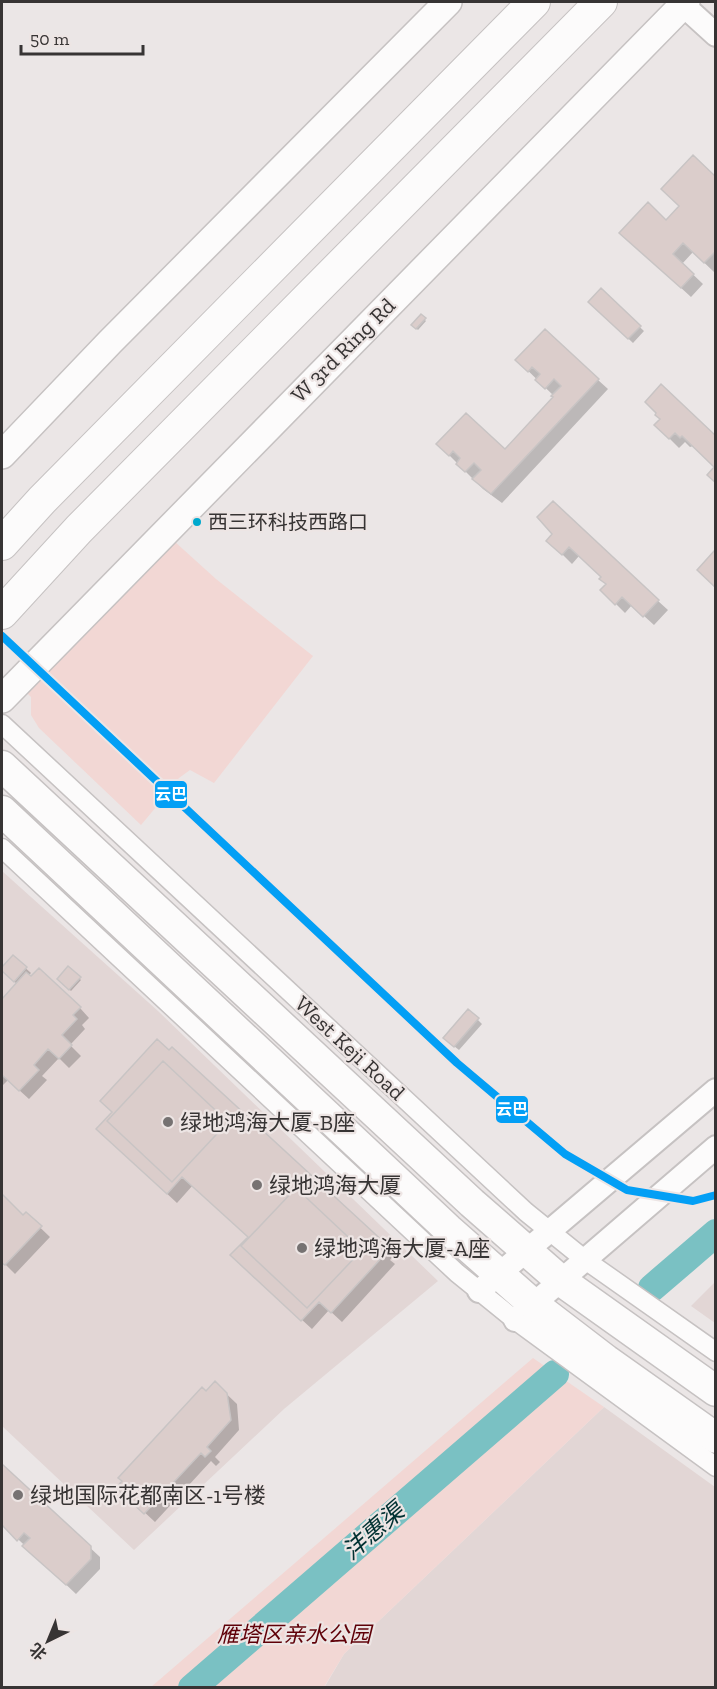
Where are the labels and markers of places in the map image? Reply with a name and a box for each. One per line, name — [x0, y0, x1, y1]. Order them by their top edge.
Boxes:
place label: 西三环科技西路口 — [208, 510, 368, 534]
marker: 西三环科技西路口 — [191, 516, 203, 528]
place label: 绿地鸿海大厦-B座 — [180, 1109, 355, 1136]
marker: 绿地鸿海大厦-B座 — [161, 1115, 175, 1129]
place label: 绿地鸿海大厦 — [269, 1172, 401, 1199]
marker: 绿地鸿海大厦 — [250, 1178, 264, 1192]
place label: 绿地鸿海大厦-A座 — [314, 1235, 490, 1262]
marker: 绿地鸿海大厦-A座 — [295, 1241, 309, 1255]
place label: 绿地国际花都南区-1号楼 — [30, 1482, 266, 1509]
marker: 绿地国际花都南区-1号楼 — [11, 1488, 25, 1502]

